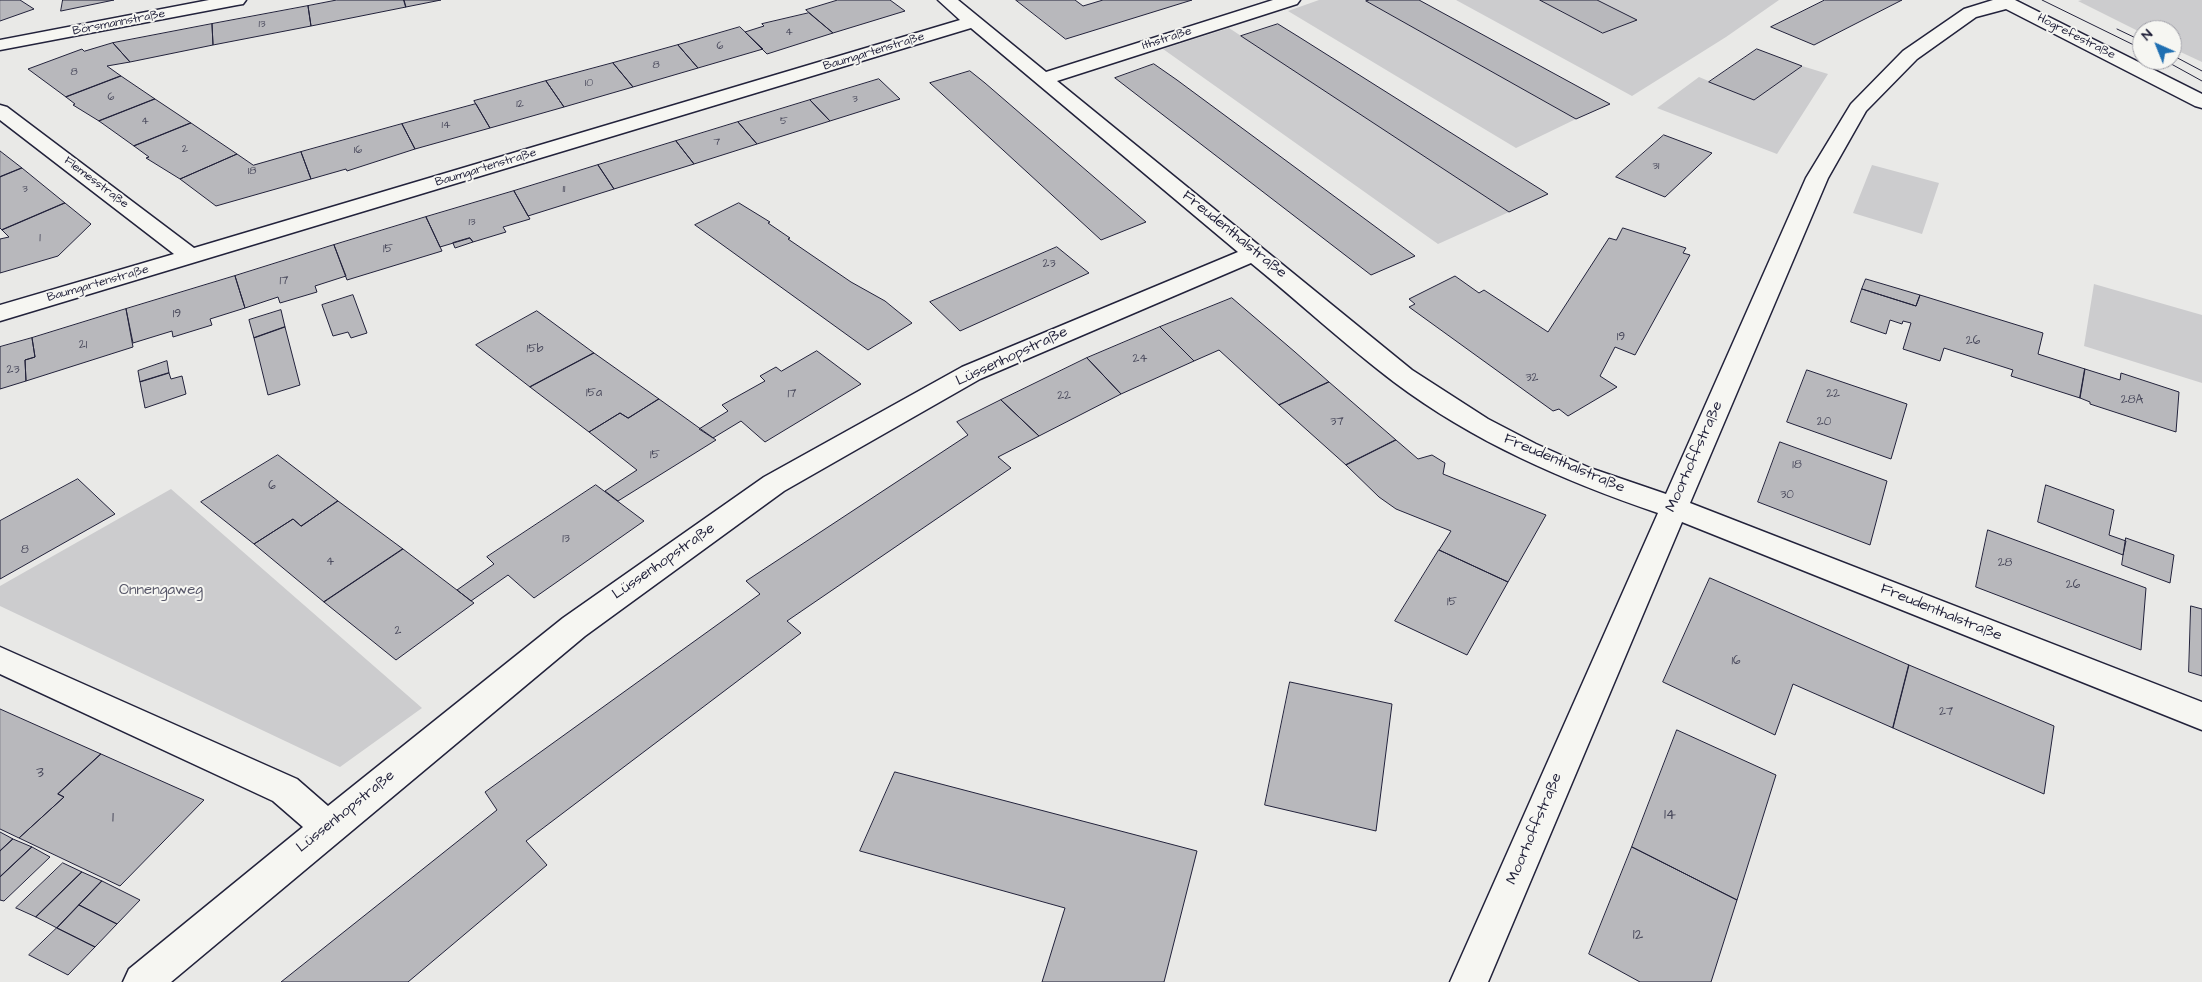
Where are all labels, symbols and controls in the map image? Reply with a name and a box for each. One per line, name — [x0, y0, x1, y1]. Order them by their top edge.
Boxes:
street label: Börsmannstraße — [71, 7, 167, 39]
street label: Hogrefestraße — [2035, 11, 2117, 63]
house number: 13 — [258, 18, 266, 32]
north arrow — [2132, 20, 2182, 70]
street label: Ithstraße — [1140, 24, 1194, 54]
text: N — [2137, 25, 2157, 45]
house number: 4 — [785, 26, 793, 40]
street label: Baumgartenstraße — [822, 30, 926, 74]
house number: 6 — [717, 40, 723, 54]
house number: 8 — [652, 59, 660, 73]
house number: 8 — [70, 66, 78, 80]
house number: 10 — [585, 77, 593, 91]
house number: 6 — [108, 91, 114, 105]
house number: 3 — [852, 93, 858, 107]
house number: 12 — [516, 98, 524, 112]
house number: 4 — [141, 115, 149, 129]
house number: 5 — [780, 115, 788, 129]
house number: 14 — [442, 119, 450, 133]
house number: 7 — [714, 136, 720, 150]
house number: 2 — [182, 143, 188, 157]
house number: 16 — [354, 144, 362, 158]
street label: Baumgartenstraße — [434, 146, 538, 190]
street label: Flemesstraße — [61, 154, 131, 212]
house number: 31 — [1652, 160, 1660, 174]
house number: 18 — [248, 165, 256, 179]
house number: 3 — [22, 183, 28, 197]
house number: 11 — [563, 183, 565, 197]
street label: Freudenthalstraße — [1178, 187, 1290, 283]
house number: 13 — [468, 216, 476, 230]
house number: 1 — [39, 231, 41, 245]
house number: 15 — [383, 242, 393, 256]
house number: 23 — [1043, 257, 1055, 271]
street label: Baumgartenstraße — [46, 263, 150, 305]
house number: 17 — [280, 274, 288, 288]
house number: 19 — [173, 307, 181, 321]
street label: Lüssenhopstraße — [953, 323, 1071, 391]
house number: 19 — [1617, 330, 1625, 344]
house number: 26 — [1966, 334, 1980, 348]
house number: 21 — [79, 338, 87, 352]
house number: 15b — [527, 342, 543, 356]
house number: 24 — [1132, 352, 1148, 366]
house number: 23 — [7, 363, 19, 377]
house number: 32 — [1526, 371, 1538, 385]
house number: 15a — [586, 386, 602, 400]
house number: 17 — [788, 387, 796, 401]
house number: 22 — [1826, 387, 1840, 401]
house number: 22 — [1057, 389, 1071, 403]
house number: 28A — [2121, 393, 2143, 407]
street label: Moorhoffstraße — [1662, 399, 1728, 515]
house number: 37 — [1330, 415, 1344, 429]
house number: 20 — [1817, 415, 1831, 429]
street label: Freudenthalstraße — [1501, 430, 1627, 498]
house number: 15 — [650, 448, 660, 462]
house number: 18 — [1792, 458, 1802, 472]
house number: 6 — [268, 479, 276, 493]
house number: 30 — [1780, 488, 1794, 502]
street label: Lüssenhopstraße — [609, 520, 719, 604]
house number: 13 — [562, 532, 570, 546]
house number: 8 — [21, 543, 29, 557]
house number: 4 — [326, 555, 334, 569]
house number: 28 — [1998, 556, 2012, 570]
house number: 26 — [2066, 578, 2080, 592]
street label: Freudenthalstraße — [1878, 580, 2004, 646]
park label: Onnengaweg — [119, 582, 203, 600]
house number: 15 — [1447, 595, 1457, 609]
house number: 2 — [395, 624, 401, 638]
house number: 16 — [1731, 654, 1741, 668]
house number: 27 — [1939, 705, 1953, 719]
house number: 3 — [36, 765, 44, 783]
street label: Lüssenhopstraße — [293, 767, 399, 857]
street label: Moorhoffstraße — [1503, 770, 1567, 888]
house number: 14 — [1664, 807, 1676, 825]
house number: 1 — [112, 810, 114, 828]
house number: 12 — [1633, 927, 1643, 945]

